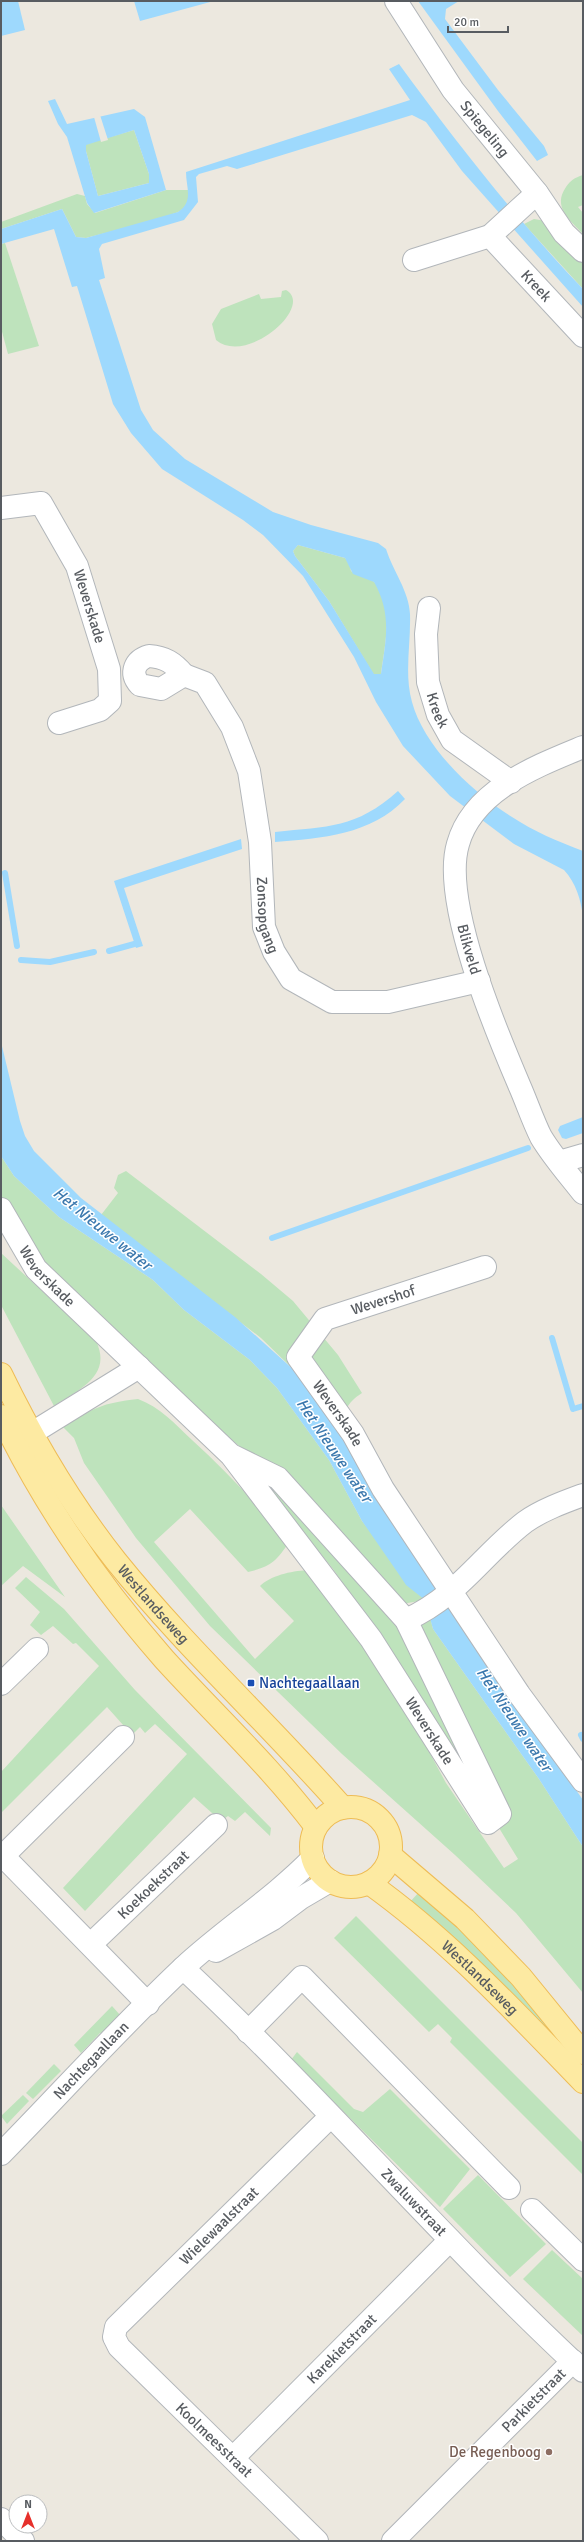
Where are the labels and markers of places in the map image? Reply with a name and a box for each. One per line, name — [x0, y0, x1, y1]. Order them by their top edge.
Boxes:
place label: Nachtegaallaan — [259, 1674, 360, 1692]
marker: Nachtegaallaan — [246, 1678, 256, 1688]
place label: De Regenboog — [449, 2443, 541, 2461]
marker: De Regenboog — [544, 2447, 554, 2457]

